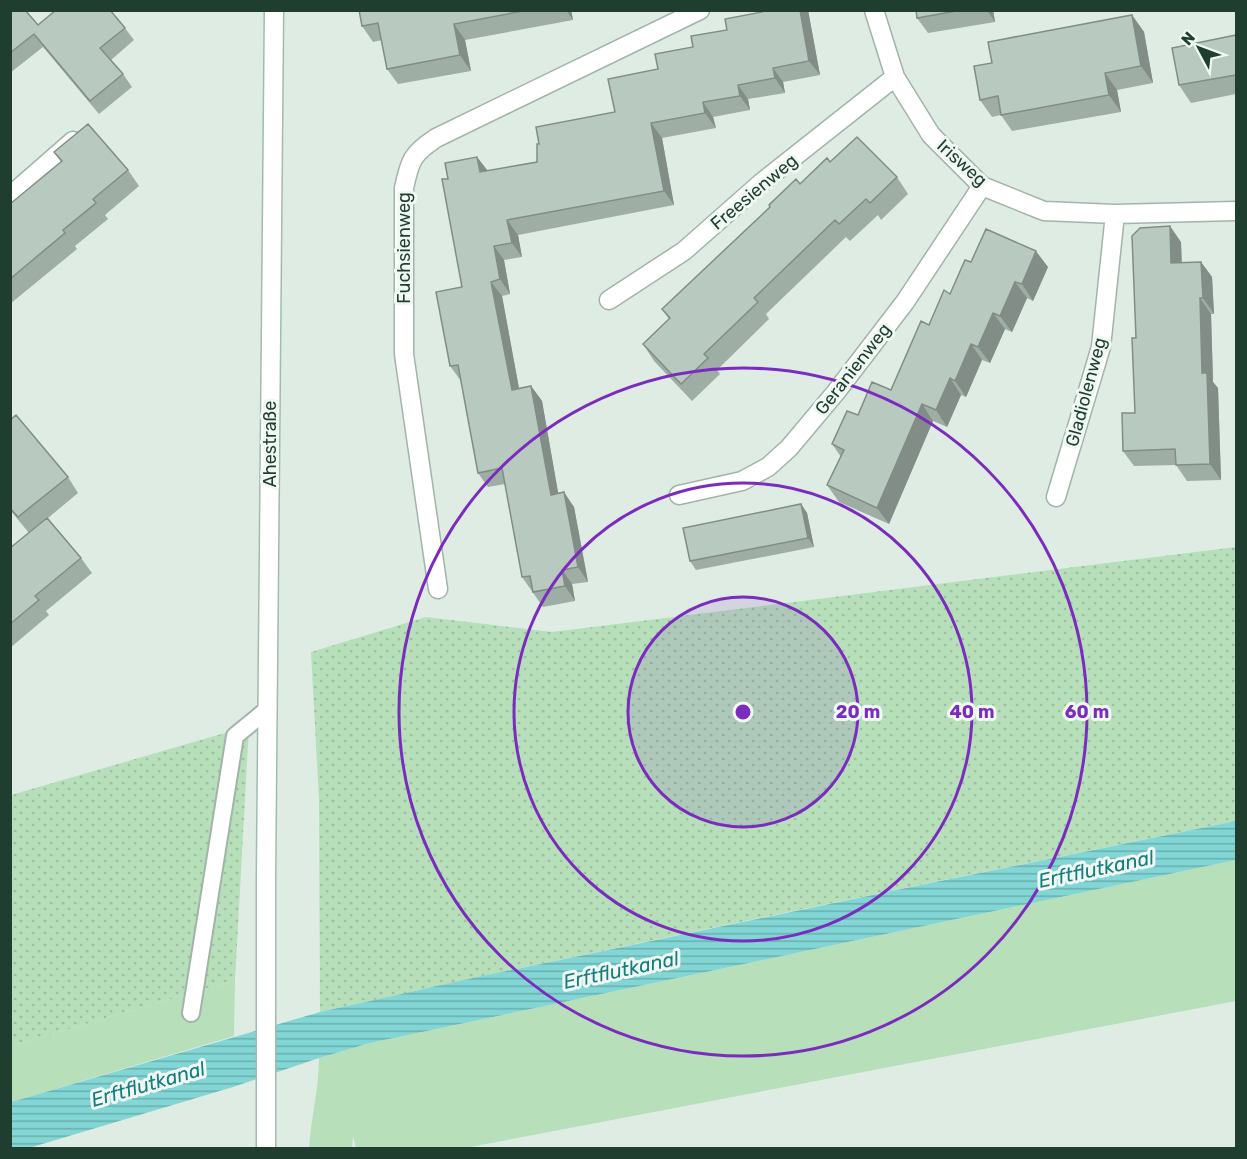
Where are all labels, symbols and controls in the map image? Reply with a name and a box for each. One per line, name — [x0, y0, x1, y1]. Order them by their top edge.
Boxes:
north arrow — [1169, 18, 1229, 78]
text: N — [1177, 28, 1199, 49]
street label: Irisweg — [932, 135, 992, 191]
street label: Freesienweg — [706, 149, 802, 235]
street label: Fuchsienweg — [393, 192, 415, 304]
street label: Geranienweg — [810, 319, 896, 419]
street label: Gladiolenweg — [1061, 335, 1111, 449]
street label: Ahestraße — [259, 401, 281, 487]
text: 20 m — [836, 701, 880, 723]
text: 40 m — [950, 701, 994, 723]
text: 60 m — [1065, 701, 1109, 723]
centre of rings — [733, 702, 753, 722]
water label: Erftflutkanal — [1036, 845, 1157, 893]
water label: Erftflutkanal — [561, 946, 682, 994]
water label: Erftflutkanal — [88, 1056, 209, 1112]

